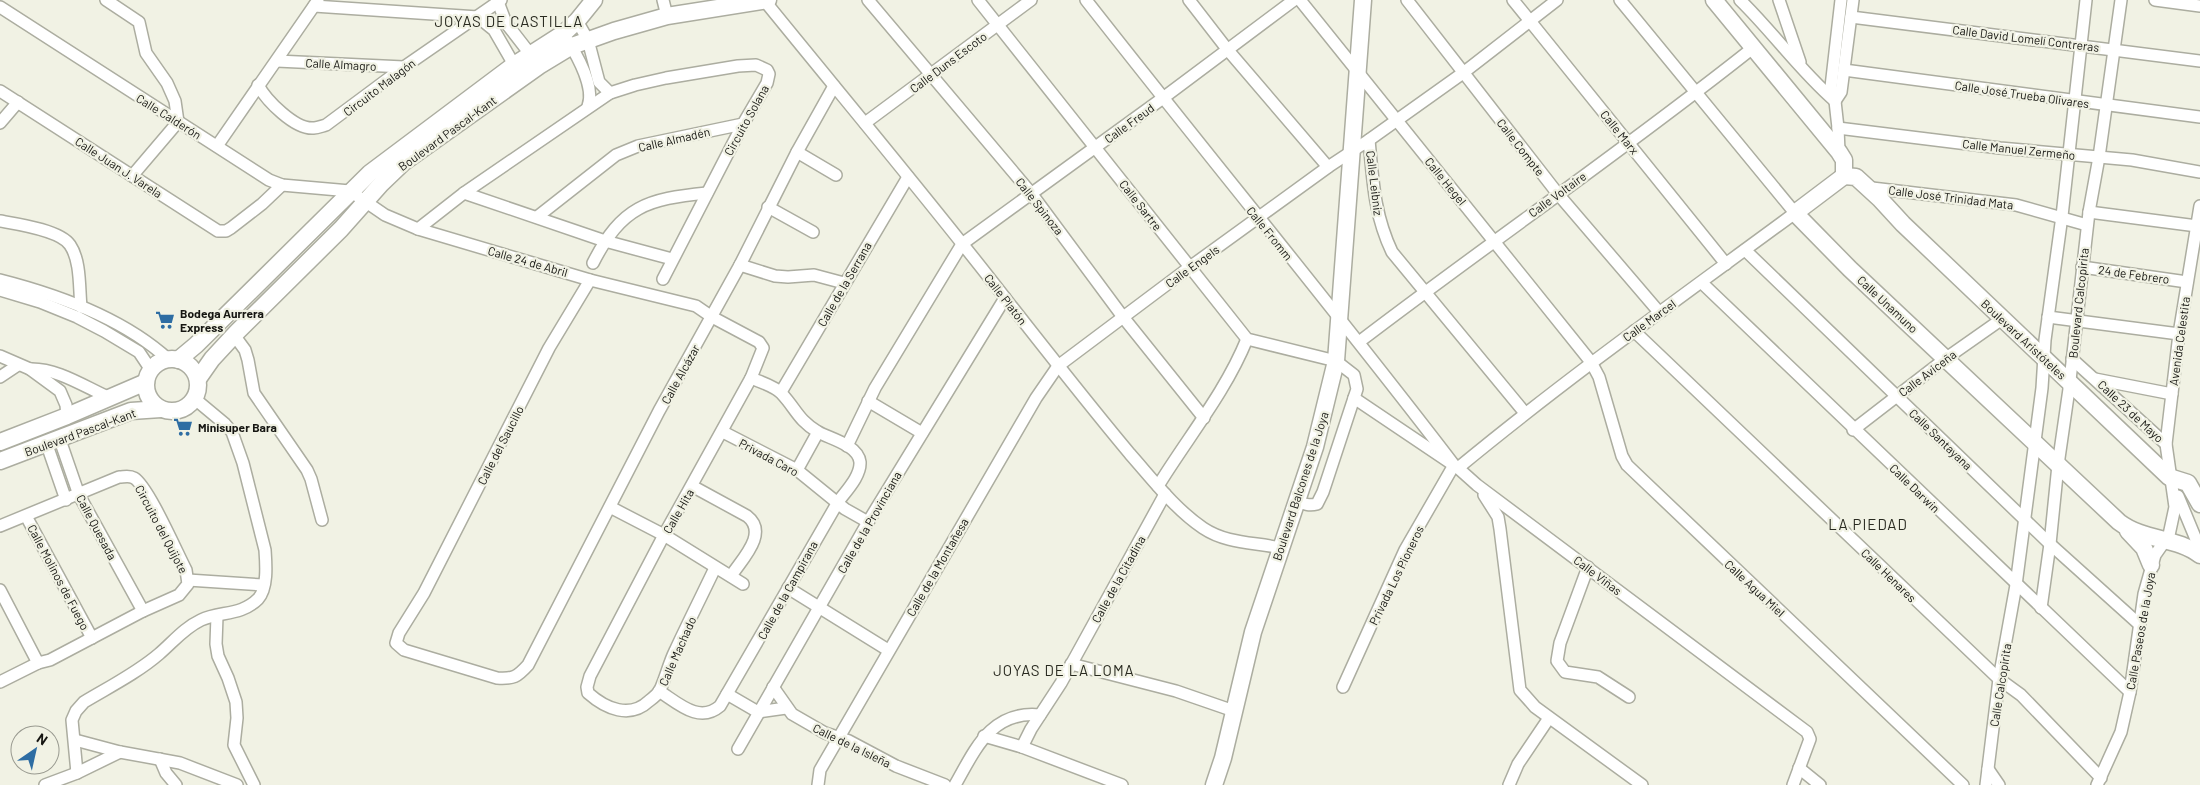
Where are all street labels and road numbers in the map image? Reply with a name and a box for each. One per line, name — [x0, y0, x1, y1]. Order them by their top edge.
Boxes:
street label: Calle David Lomelí Contreras — [1952, 22, 2100, 54]
street label: Calle Duns Escoto — [907, 29, 989, 95]
street label: Calle Almagro — [305, 55, 377, 73]
street label: Circuito Malagón — [340, 55, 418, 119]
street label: Calle José Trueba Olivares — [1954, 78, 2090, 110]
street label: Circuito Solana — [721, 82, 771, 158]
street label: Calle Calderón — [134, 90, 204, 142]
street label: Boulevard Pascal-Kant — [395, 93, 499, 173]
street label: Calle Freud — [1101, 100, 1157, 146]
street label: Calle Marx — [1598, 107, 1642, 157]
street label: Calle Compte — [1494, 116, 1548, 178]
street label: Calle Almadén — [637, 124, 711, 154]
street label: Calle Juan J. Varela — [73, 134, 165, 200]
street label: Calle Manuel Zermeño — [1962, 136, 2076, 162]
street label: Calle Leibniz — [1364, 150, 1386, 216]
street label: Calle Hegel — [1422, 154, 1470, 208]
street label: Calle Voltaire — [1525, 168, 1589, 220]
street label: Calle Spinoza — [1013, 175, 1067, 237]
street label: Calle Sartre — [1117, 177, 1165, 233]
street label: Calle José Trinidad Mata — [1888, 182, 2014, 212]
street label: Calle Fromm — [1244, 203, 1296, 263]
street label: Calle de la Serrana — [814, 239, 874, 329]
street label: Calle Engels — [1163, 242, 1222, 290]
street label: Calle 24 de Abril — [486, 243, 570, 279]
street label: Boulevard Calcopirita — [2065, 247, 2091, 359]
street label: 24 de Febrero — [2098, 262, 2170, 286]
street label: Calle Platón — [982, 271, 1030, 327]
street label: Calle Unamuno — [1855, 273, 1921, 335]
street label: Calle Marcel — [1620, 296, 1678, 344]
street label: Boulevard Aristóteles — [1979, 296, 2069, 382]
street label: Avenida Celestita — [2166, 296, 2192, 386]
street label: Calle Alcázar — [658, 341, 702, 406]
street label: Calle Aviceña — [1895, 347, 1959, 399]
street label: Calle 23 de Mayo — [2095, 377, 2167, 445]
street label: Calle del Saucillo — [474, 403, 526, 487]
street label: Boulevard Pascal-Kant — [22, 405, 138, 459]
street label: Calle Santayana — [1907, 406, 1975, 472]
street label: Boulevard Balcones de la Joya — [1269, 410, 1331, 562]
street label: Privada Caro — [737, 435, 801, 479]
street label: Calle Darwin — [1887, 461, 1943, 515]
street label: Calle de la Provinciana — [834, 469, 904, 575]
street label: Circuito del Quijote — [133, 482, 191, 576]
street label: Calle Hita — [660, 486, 696, 536]
street label: Calle Quesada — [74, 492, 120, 562]
street label: Calle de la Montañesa — [903, 515, 971, 619]
street label: Calle Molinos de Fuego — [25, 522, 93, 632]
street label: Privada Los Pioneros — [1366, 523, 1426, 627]
street label: Calle de la Citadina — [1088, 533, 1148, 625]
street label: Calle de la Campirana — [754, 538, 820, 642]
street label: Calle Henares — [1859, 545, 1920, 605]
street label: Calle Viñas — [1571, 553, 1625, 598]
street label: Calle Agua Miel — [1722, 557, 1788, 619]
street label: Calle Paseos de la Joya — [2123, 571, 2157, 691]
street label: Calle Machado — [655, 614, 699, 688]
street label: Calle Calcopirita — [1987, 642, 2013, 728]
street label: Calle de la Isleña — [811, 720, 893, 770]

